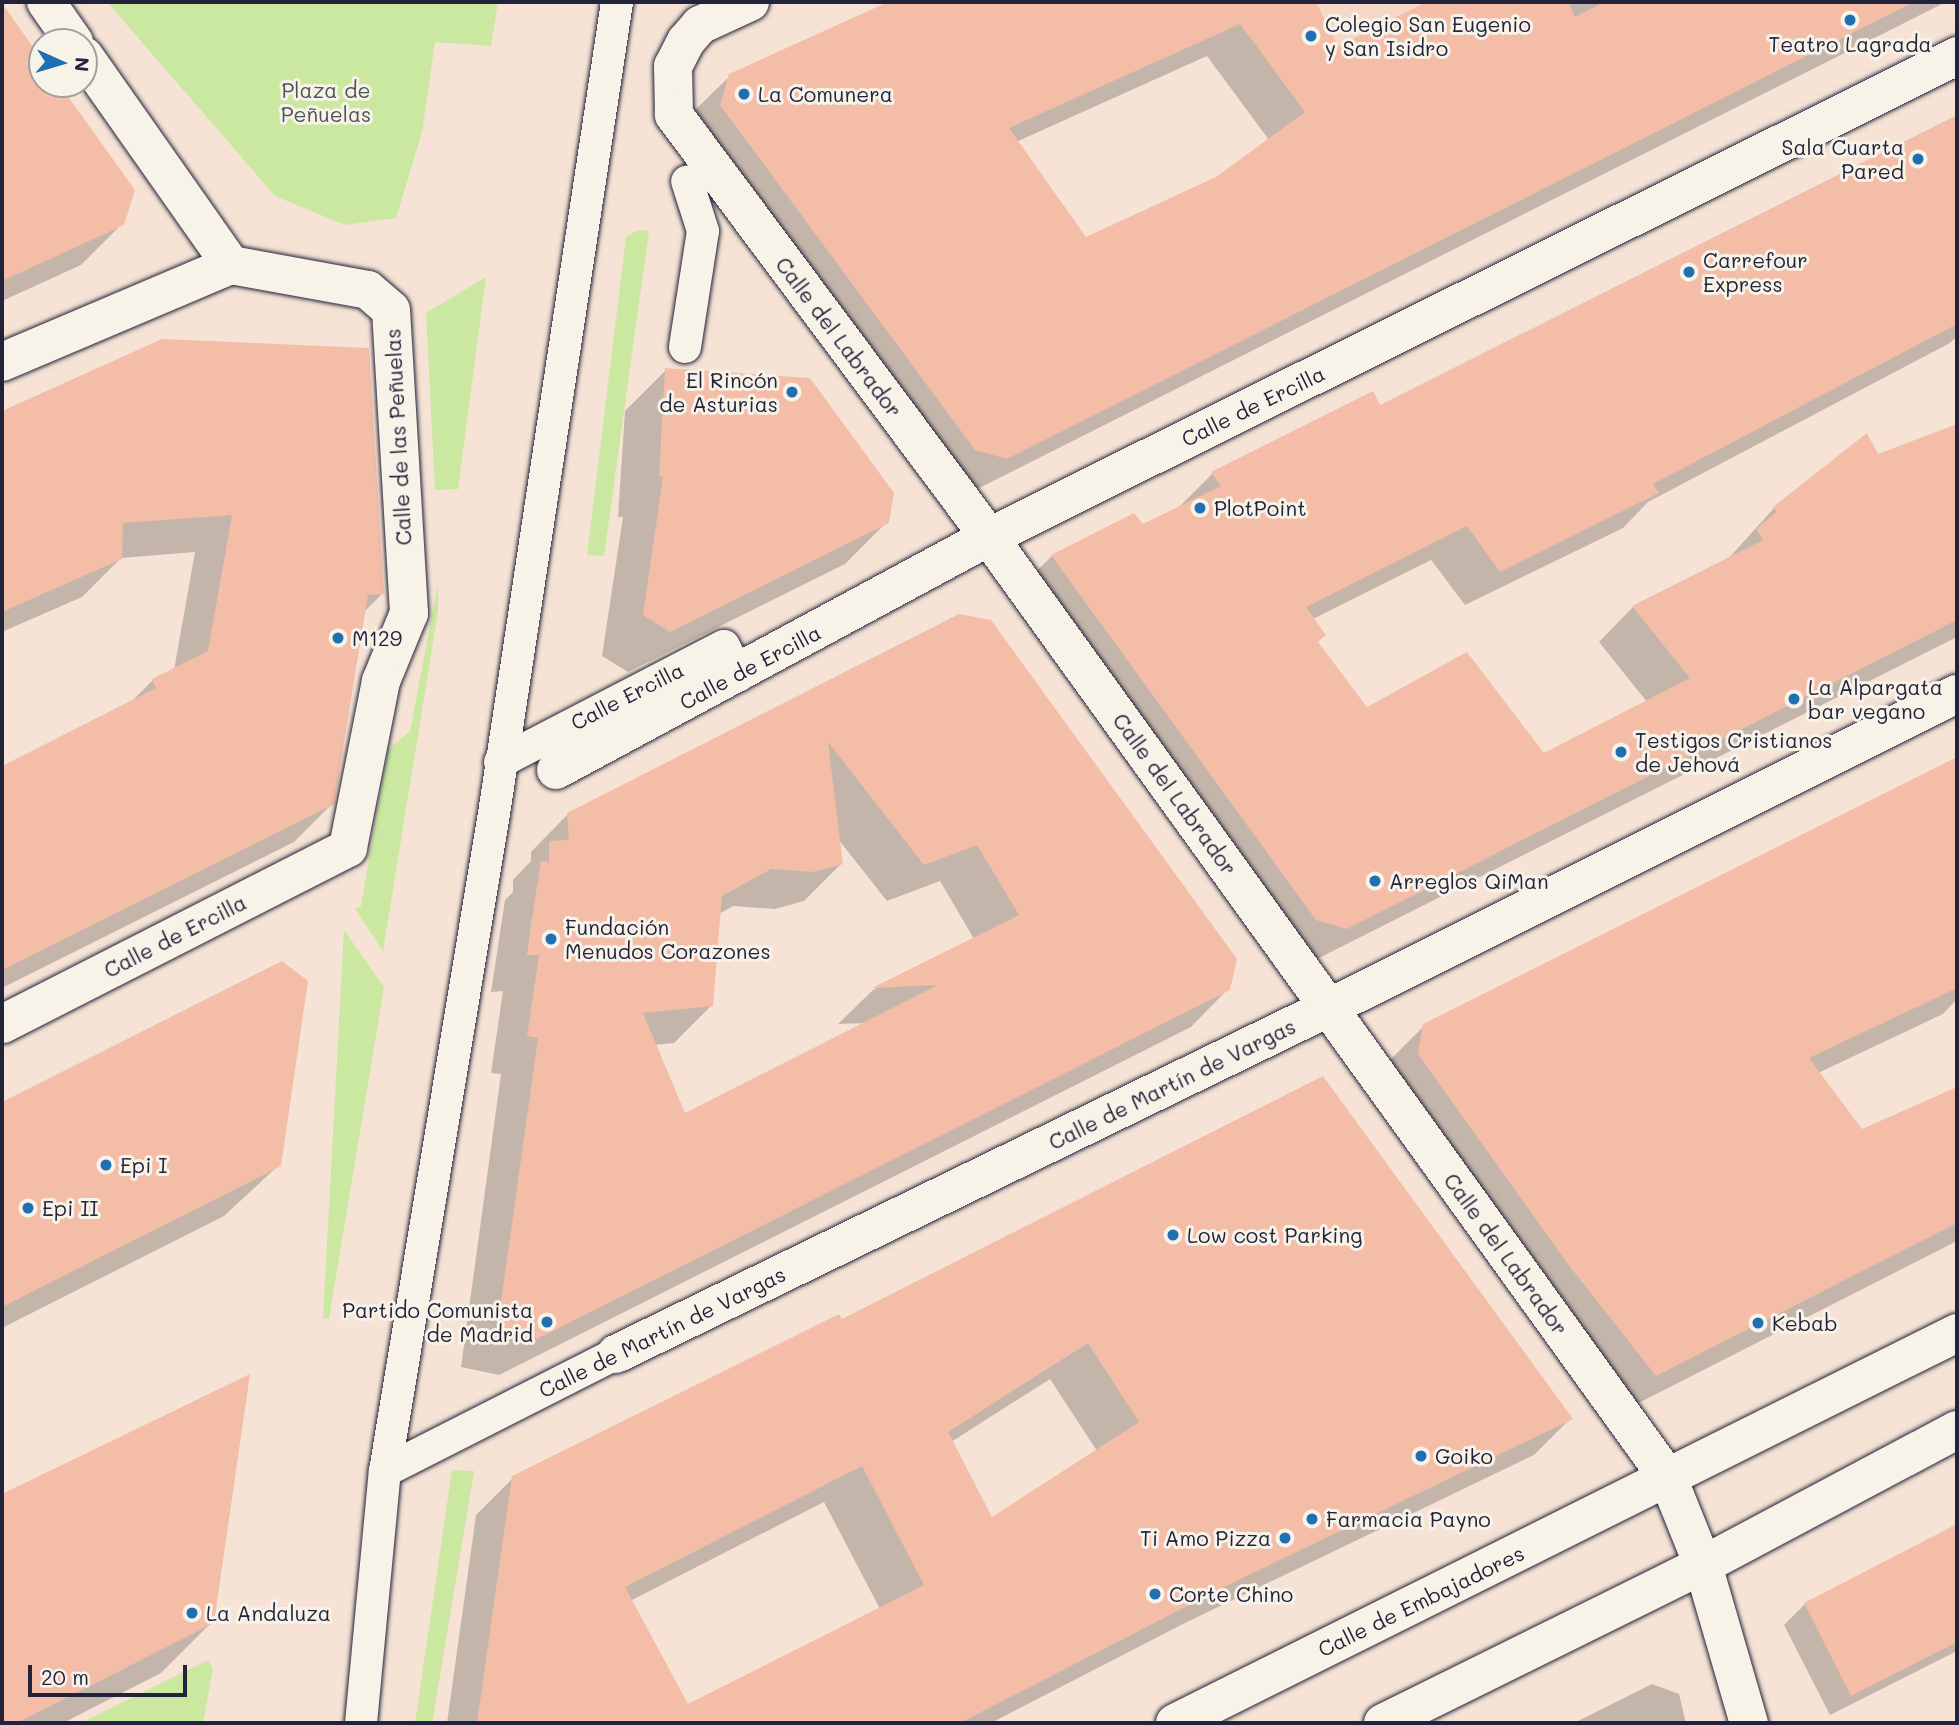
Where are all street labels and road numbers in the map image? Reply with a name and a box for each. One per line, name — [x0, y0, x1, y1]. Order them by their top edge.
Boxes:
street label: Calle del Labrador — [771, 252, 907, 422]
street label: Calle de las Peñuelas — [380, 328, 416, 546]
street label: Calle de Ercilla — [1177, 360, 1329, 452]
street label: Calle de Ercilla — [675, 619, 825, 715]
street label: Calle Ercilla — [566, 657, 688, 735]
street label: Calle del Labrador — [1108, 708, 1242, 880]
street label: Calle de Ercilla — [100, 889, 250, 983]
street label: Calle de Martín de Vargas — [1044, 1013, 1300, 1155]
street label: Calle del Labrador — [1439, 1168, 1573, 1340]
street label: Calle de Martín de Vargas — [534, 1261, 790, 1403]
street label: Calle de Embajadores — [1314, 1540, 1528, 1662]

